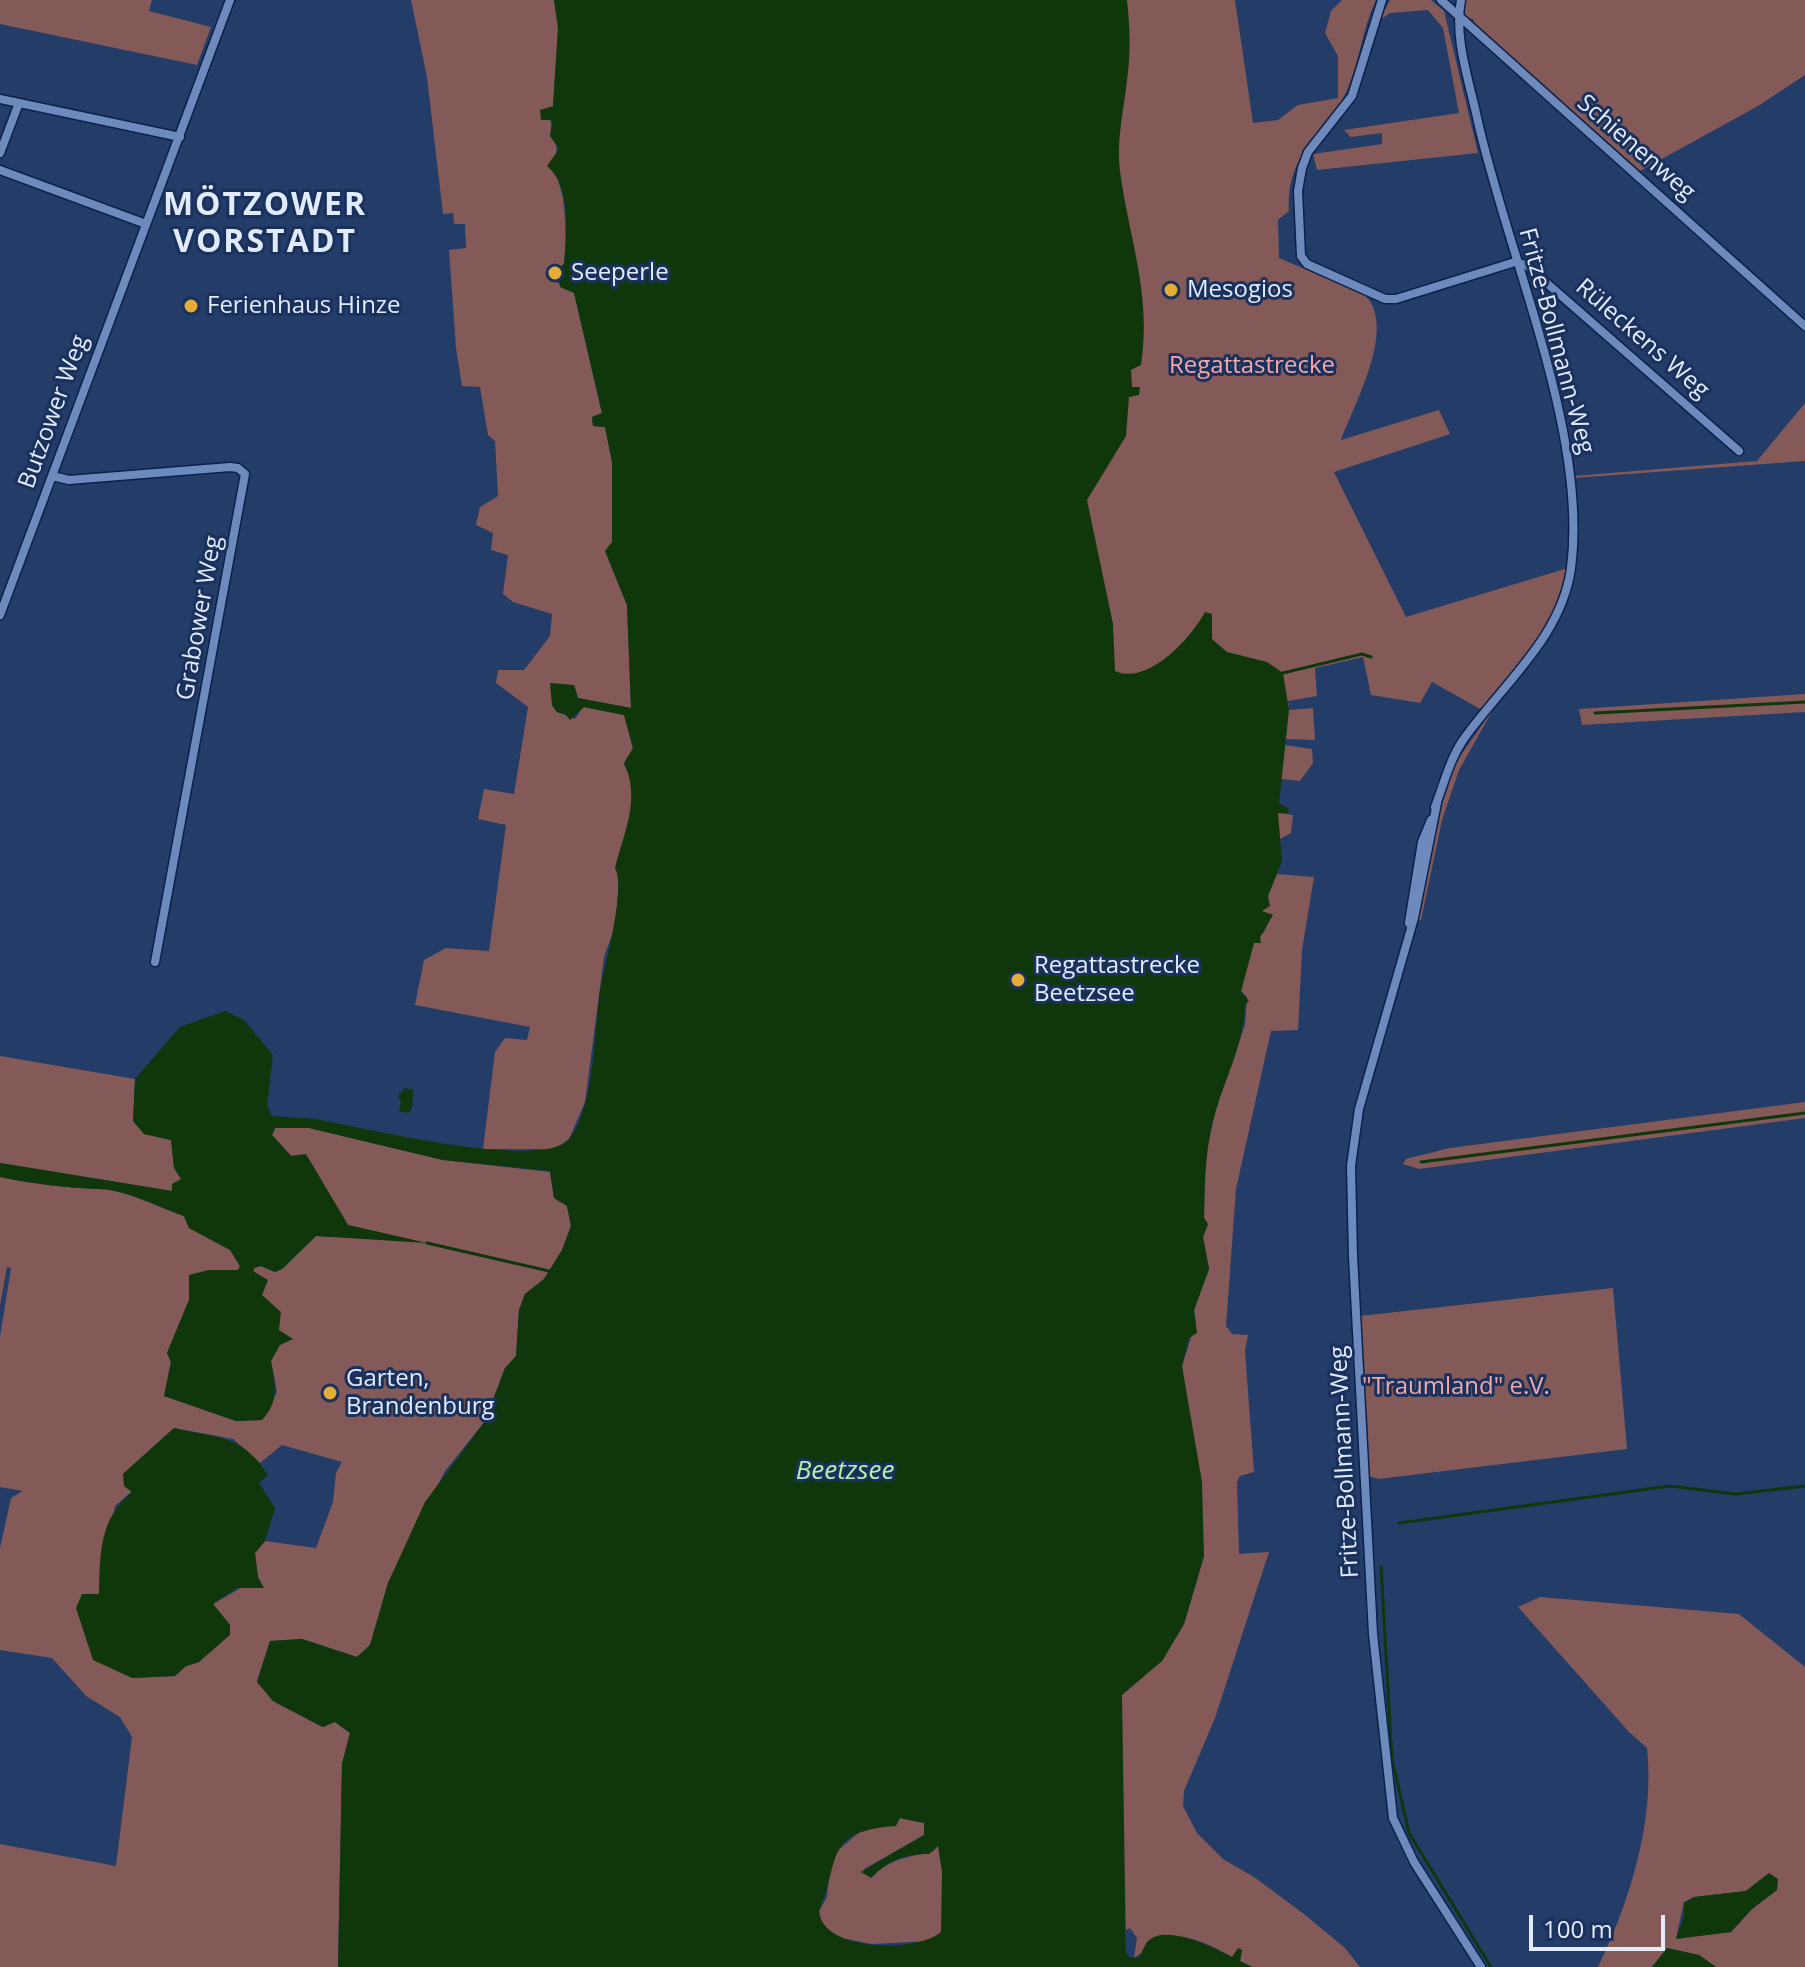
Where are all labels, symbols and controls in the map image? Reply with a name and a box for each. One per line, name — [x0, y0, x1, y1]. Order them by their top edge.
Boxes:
street label: Schienenweg — [1571, 89, 1701, 207]
district label: MÖTZOWER VORSTADT — [163, 187, 367, 262]
street label: Fritze-Bollmann-Weg — [1512, 225, 1600, 457]
place label: Seeperle — [571, 259, 669, 287]
marker: Seeperle — [546, 264, 564, 282]
street label: Rüleckens Weg — [1569, 273, 1715, 405]
place label: Mesogios — [1187, 276, 1293, 304]
marker: Mesogios — [1162, 281, 1180, 299]
place label: Ferienhaus Hinze — [207, 292, 401, 320]
marker: Ferienhaus Hinze — [182, 297, 200, 315]
street label: Butzower Weg — [13, 331, 95, 493]
park label: Regattastrecke — [1169, 352, 1335, 380]
street label: Grabower Weg — [171, 534, 229, 702]
place label: Regattastrecke Beetzsee — [1034, 952, 1200, 1008]
marker: Regattastrecke Beetzsee — [1009, 971, 1027, 989]
street label: Fritze-Bollmann-Weg — [1325, 1345, 1365, 1579]
place label: Garten, Brandenburg — [346, 1365, 494, 1421]
park label: "Traumland" e.V. — [1362, 1373, 1550, 1401]
marker: Garten, Brandenburg — [321, 1384, 339, 1402]
water label: Beetzsee — [796, 1456, 894, 1488]
scale bar — [1533, 1899, 1669, 1949]
text: 100 m — [1543, 1912, 1613, 1945]

